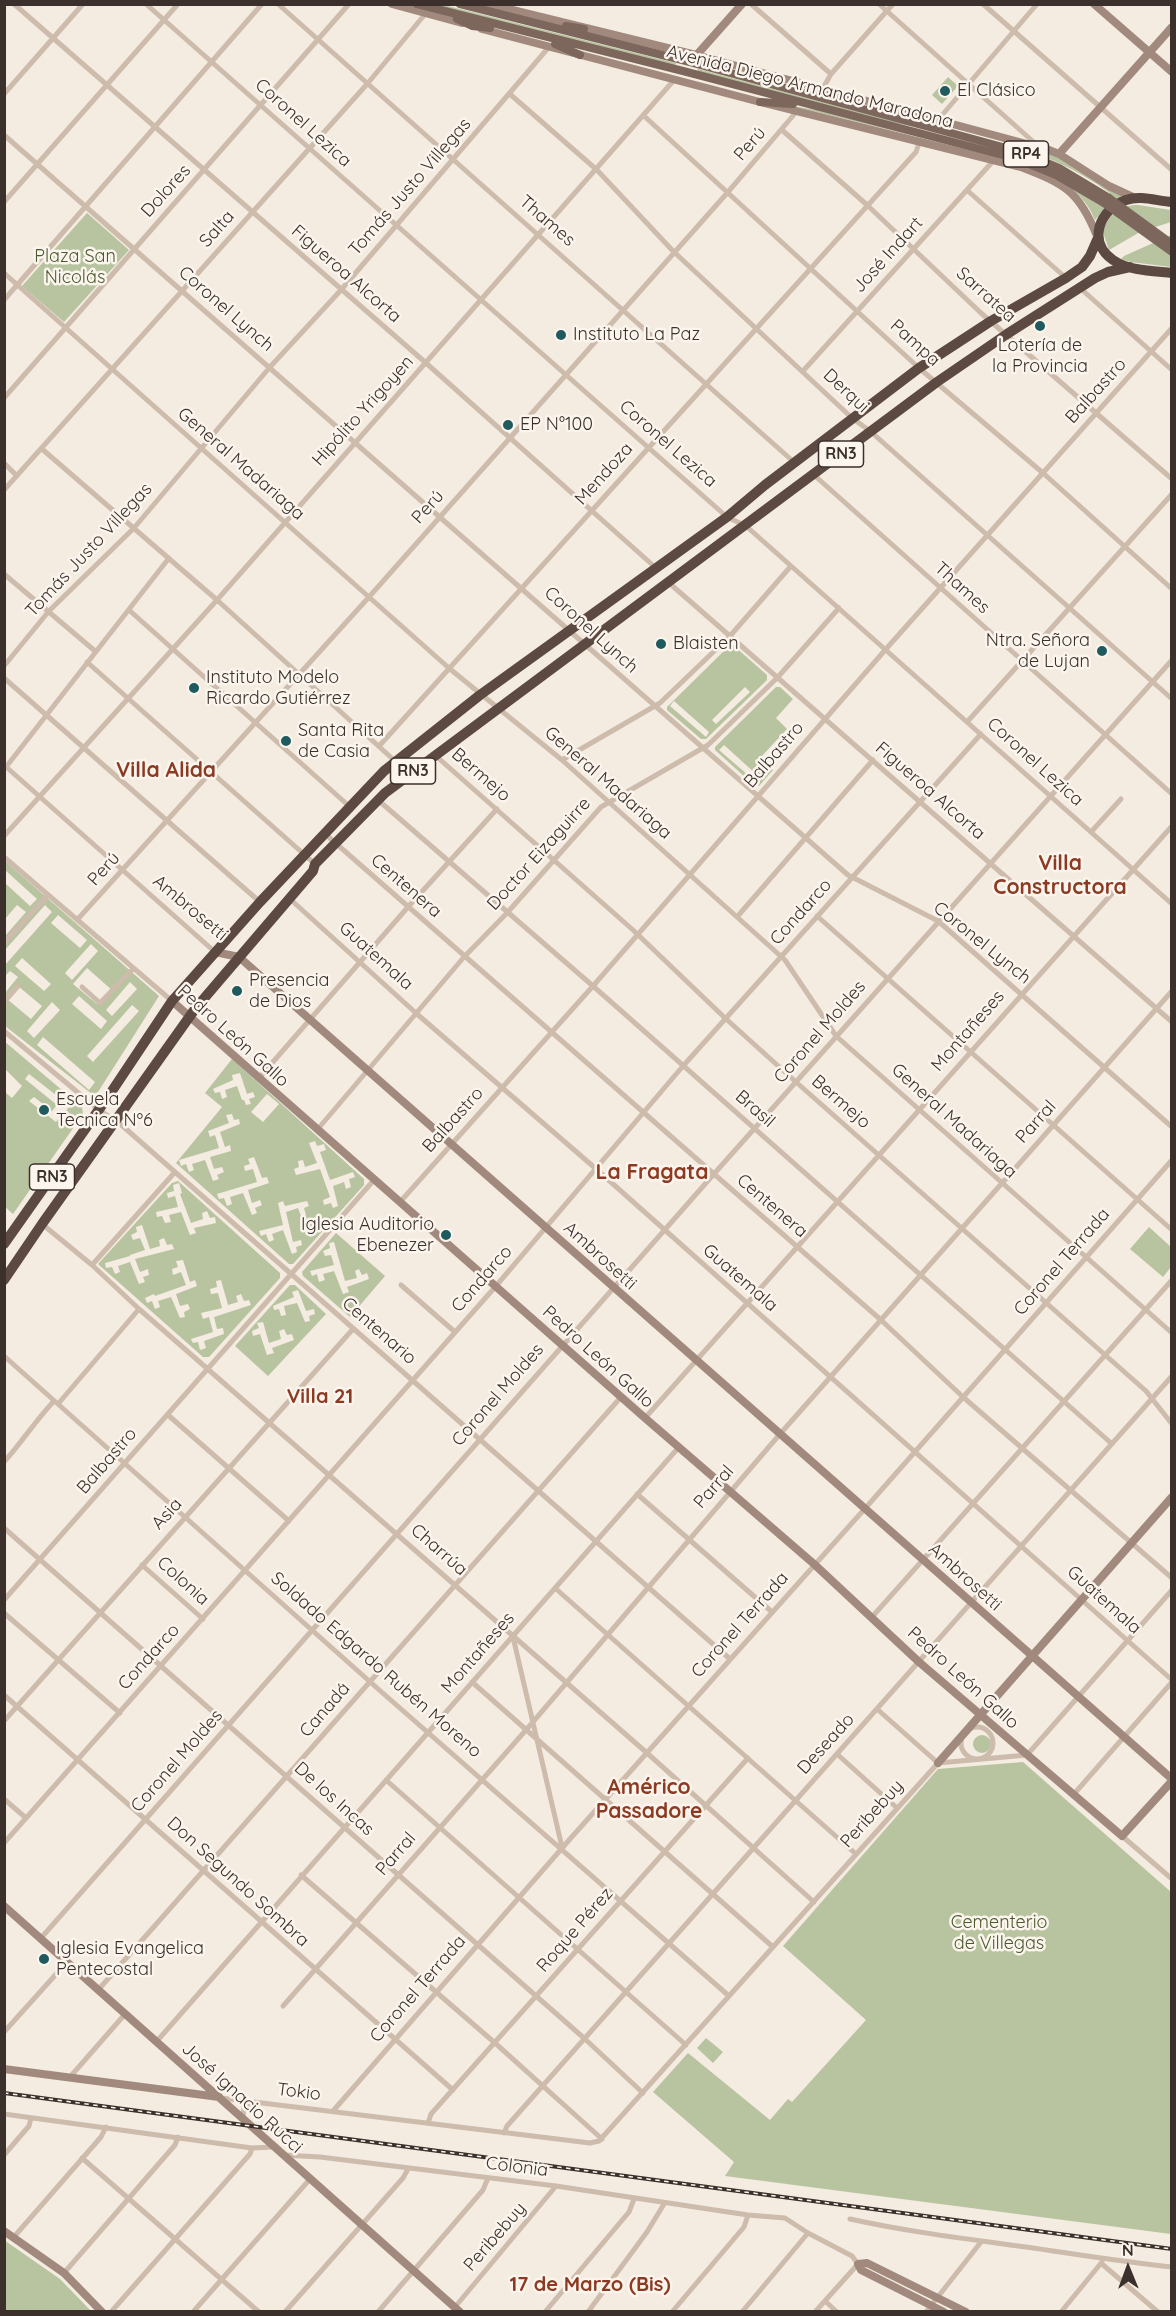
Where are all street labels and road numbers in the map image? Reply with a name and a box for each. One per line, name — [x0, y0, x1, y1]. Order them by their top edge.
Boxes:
street label: Avenida Diego Armando Maradona — [664, 41, 956, 133]
street label: Coronel Lezica — [250, 74, 356, 172]
street label: Tomás Justo Villegas — [344, 114, 476, 260]
street label: Perú — [729, 123, 771, 165]
road number: RP4 — [1004, 141, 1048, 167]
street label: Dolores — [137, 160, 195, 222]
street label: Thames — [515, 191, 579, 251]
street label: Salta — [195, 206, 239, 252]
street label: José Indart — [848, 213, 928, 297]
street label: Figueroa Alcorta — [287, 220, 405, 328]
street label: Coronel Lynch — [174, 262, 278, 356]
street label: Sarratea — [952, 263, 1020, 327]
street label: Pampa — [886, 315, 944, 371]
street label: Hipólito Yrigoyen — [308, 351, 418, 471]
street label: Balbastro — [1061, 354, 1131, 428]
street label: Derqui — [819, 364, 873, 418]
street label: Coronel Lezica — [615, 396, 721, 492]
street label: General Madariaga — [173, 403, 309, 525]
street label: Mendoza — [570, 438, 638, 510]
road number: RN3 — [818, 441, 864, 467]
street label: Tomás Justo Villegas — [21, 478, 157, 622]
street label: Perú — [407, 486, 449, 528]
street label: Thames — [930, 558, 994, 618]
street label: Coronel Lynch — [540, 582, 642, 678]
street label: Coronel Lezica — [982, 713, 1088, 811]
street label: Balbastro — [739, 718, 809, 792]
street label: General Madariaga — [540, 722, 676, 844]
street label: Figueroa Alcorta — [871, 737, 989, 845]
street label: Bermejo — [447, 744, 515, 806]
road number: RN3 — [390, 758, 436, 784]
street label: Doctor Eizaguirre — [483, 793, 595, 915]
street label: Perú — [83, 848, 125, 890]
street label: Centenera — [366, 849, 446, 923]
street label: Ambrosetti — [148, 870, 232, 946]
street label: Condarco — [766, 874, 836, 950]
street label: Coronel Lynch — [929, 897, 1035, 989]
street label: Guatemala — [335, 917, 417, 995]
street label: Coronel Moldes — [770, 976, 870, 1088]
street label: Pedro León Gallo — [173, 980, 293, 1092]
street label: Montañeses — [927, 986, 1009, 1076]
street label: General Madariaga — [887, 1059, 1021, 1183]
street label: Bermejo — [807, 1071, 875, 1133]
street label: Balbastro — [418, 1083, 488, 1157]
street label: Brasil — [731, 1086, 779, 1132]
street label: Parral — [1011, 1096, 1061, 1148]
road number: RN3 — [29, 1164, 74, 1190]
street label: Centenera — [732, 1169, 812, 1243]
street label: Coronel Terrada — [1010, 1204, 1114, 1320]
street label: Ambrosetti — [559, 1218, 641, 1294]
street label: Guatemala — [698, 1240, 782, 1316]
street label: Condarco — [447, 1241, 517, 1317]
street label: Centenario — [337, 1293, 421, 1369]
street label: Pedro León Gallo — [538, 1301, 658, 1413]
street label: Coronel Moldes — [448, 1339, 548, 1451]
street label: Balbastro — [72, 1424, 142, 1498]
street label: Parral — [689, 1461, 739, 1513]
street label: Asia — [147, 1494, 187, 1534]
street label: Charrúa — [406, 1520, 472, 1580]
street label: Ambrosetti — [924, 1539, 1006, 1615]
street label: Colonia — [153, 1552, 213, 1610]
street label: Guatemala — [1063, 1561, 1145, 1639]
street label: Soldado Edgardo Rubén Moreno — [266, 1568, 486, 1762]
street label: Coronel Terrada — [687, 1568, 793, 1682]
street label: Montañeses — [437, 1608, 519, 1698]
street label: Condarco — [114, 1619, 184, 1695]
street label: Pedro León Gallo — [903, 1622, 1023, 1734]
street label: Canadá — [295, 1678, 355, 1742]
street label: Coronel Moldes — [127, 1705, 227, 1817]
street label: Deseado — [793, 1709, 859, 1779]
street label: De los Incas — [290, 1758, 378, 1840]
street label: Peribebuy — [836, 1776, 908, 1852]
street label: Don Segundo Sombra — [162, 1812, 314, 1952]
street label: Parral — [371, 1828, 421, 1880]
street label: Roque Pérez — [532, 1883, 618, 1977]
street label: Coronel Terrada — [366, 1931, 470, 2047]
street label: José Ignacio Rucci — [177, 2038, 307, 2158]
street label: Tokio — [276, 2079, 322, 2105]
street label: Colonia — [485, 2152, 549, 2182]
street label: Peribebuy — [459, 2198, 531, 2276]

